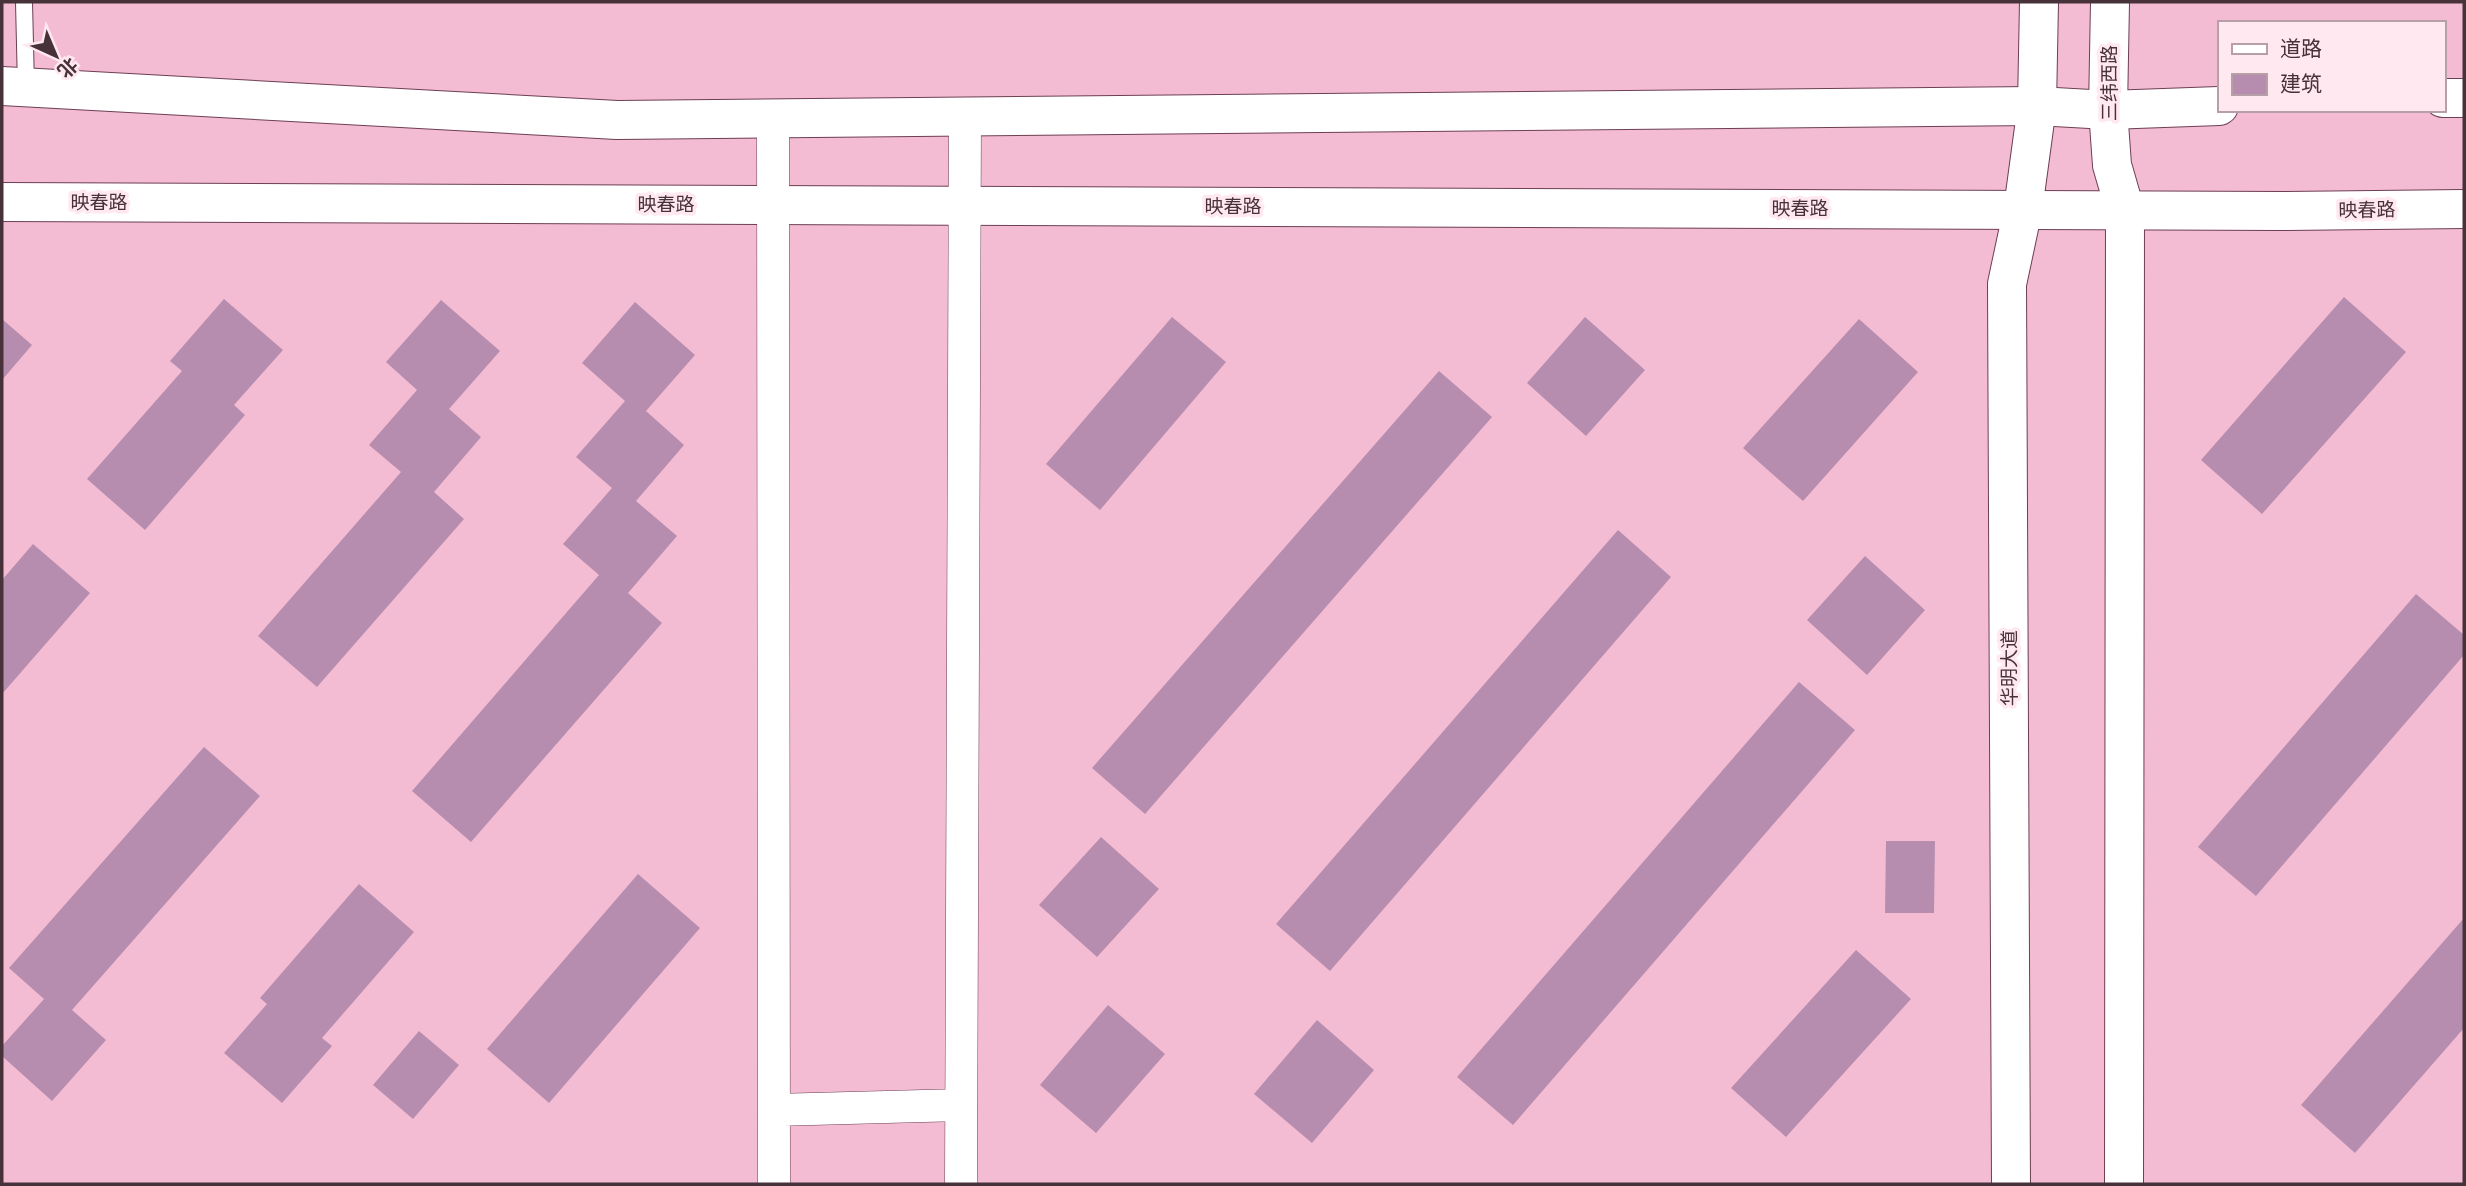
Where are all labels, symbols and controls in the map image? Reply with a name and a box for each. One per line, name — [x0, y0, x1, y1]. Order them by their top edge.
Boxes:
north arrow — [21, 21, 91, 91]
legend — [2218, 21, 2445, 112]
text: 道路 — [2280, 37, 2322, 61]
street label: 三纬西路 — [2098, 45, 2121, 121]
text: 北 — [53, 53, 82, 83]
text: 建筑 — [2280, 72, 2322, 96]
street label: 映春路 — [70, 191, 128, 214]
street label: 映春路 — [637, 193, 695, 216]
street label: 映春路 — [1204, 195, 1262, 218]
street label: 映春路 — [1771, 197, 1829, 220]
street label: 映春路 — [2338, 198, 2396, 222]
street label: 华明大道 — [1998, 630, 2021, 706]

